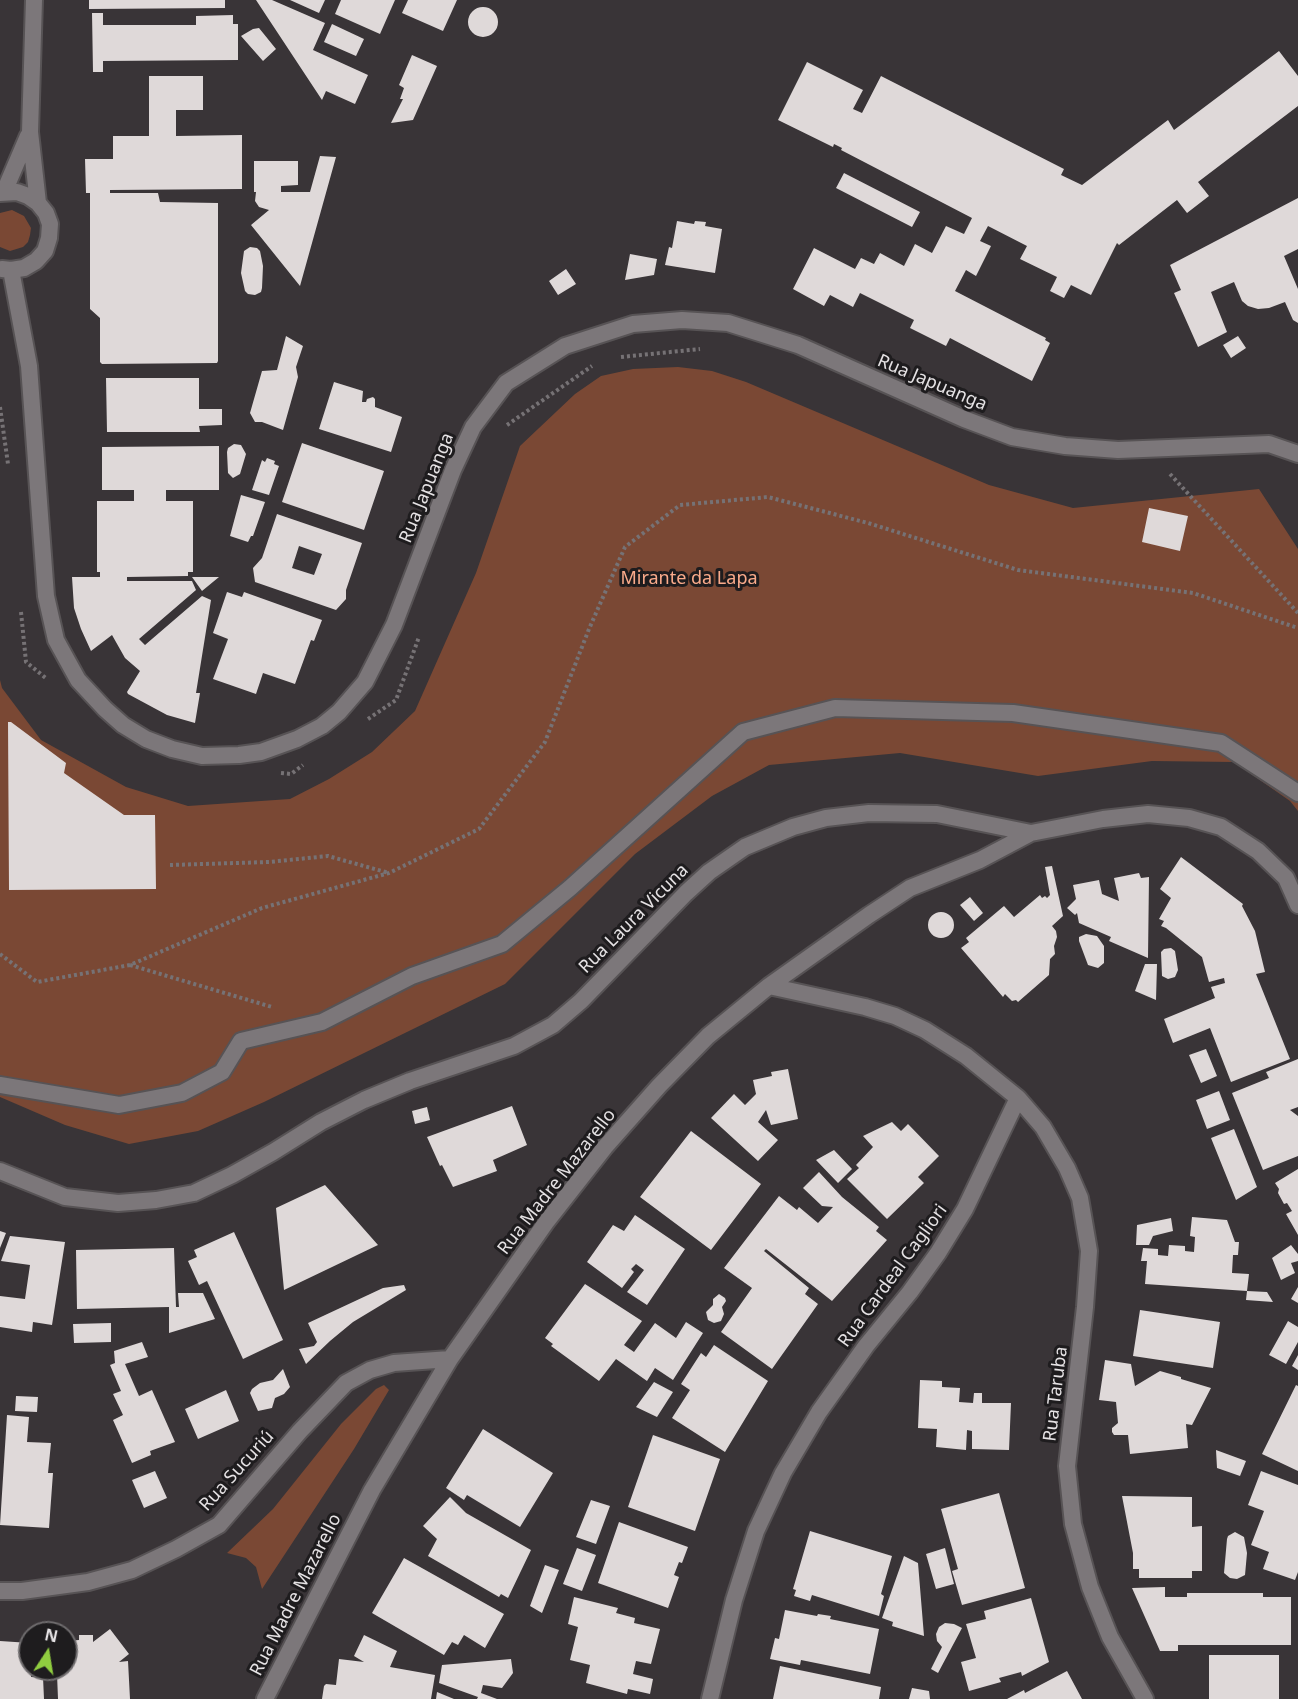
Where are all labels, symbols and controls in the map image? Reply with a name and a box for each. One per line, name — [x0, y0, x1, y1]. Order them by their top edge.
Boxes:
street label: Rua Japuanga — [874, 350, 990, 416]
street label: Rua Japuanga — [395, 430, 459, 546]
park label: Mirante da Lapa — [620, 568, 758, 590]
street label: Rua Laura Vicuna — [575, 860, 693, 978]
street label: Rua Madre Mazarello — [493, 1105, 621, 1259]
street label: Rua Cardeal Cagliori — [834, 1200, 952, 1352]
street label: Rua Taruba — [1039, 1345, 1073, 1443]
street label: Rua Sucuriú — [195, 1426, 279, 1516]
street label: Rua Madre Mazarello — [246, 1510, 346, 1680]
north arrow — [18, 1621, 78, 1681]
text: N — [43, 1623, 60, 1647]

